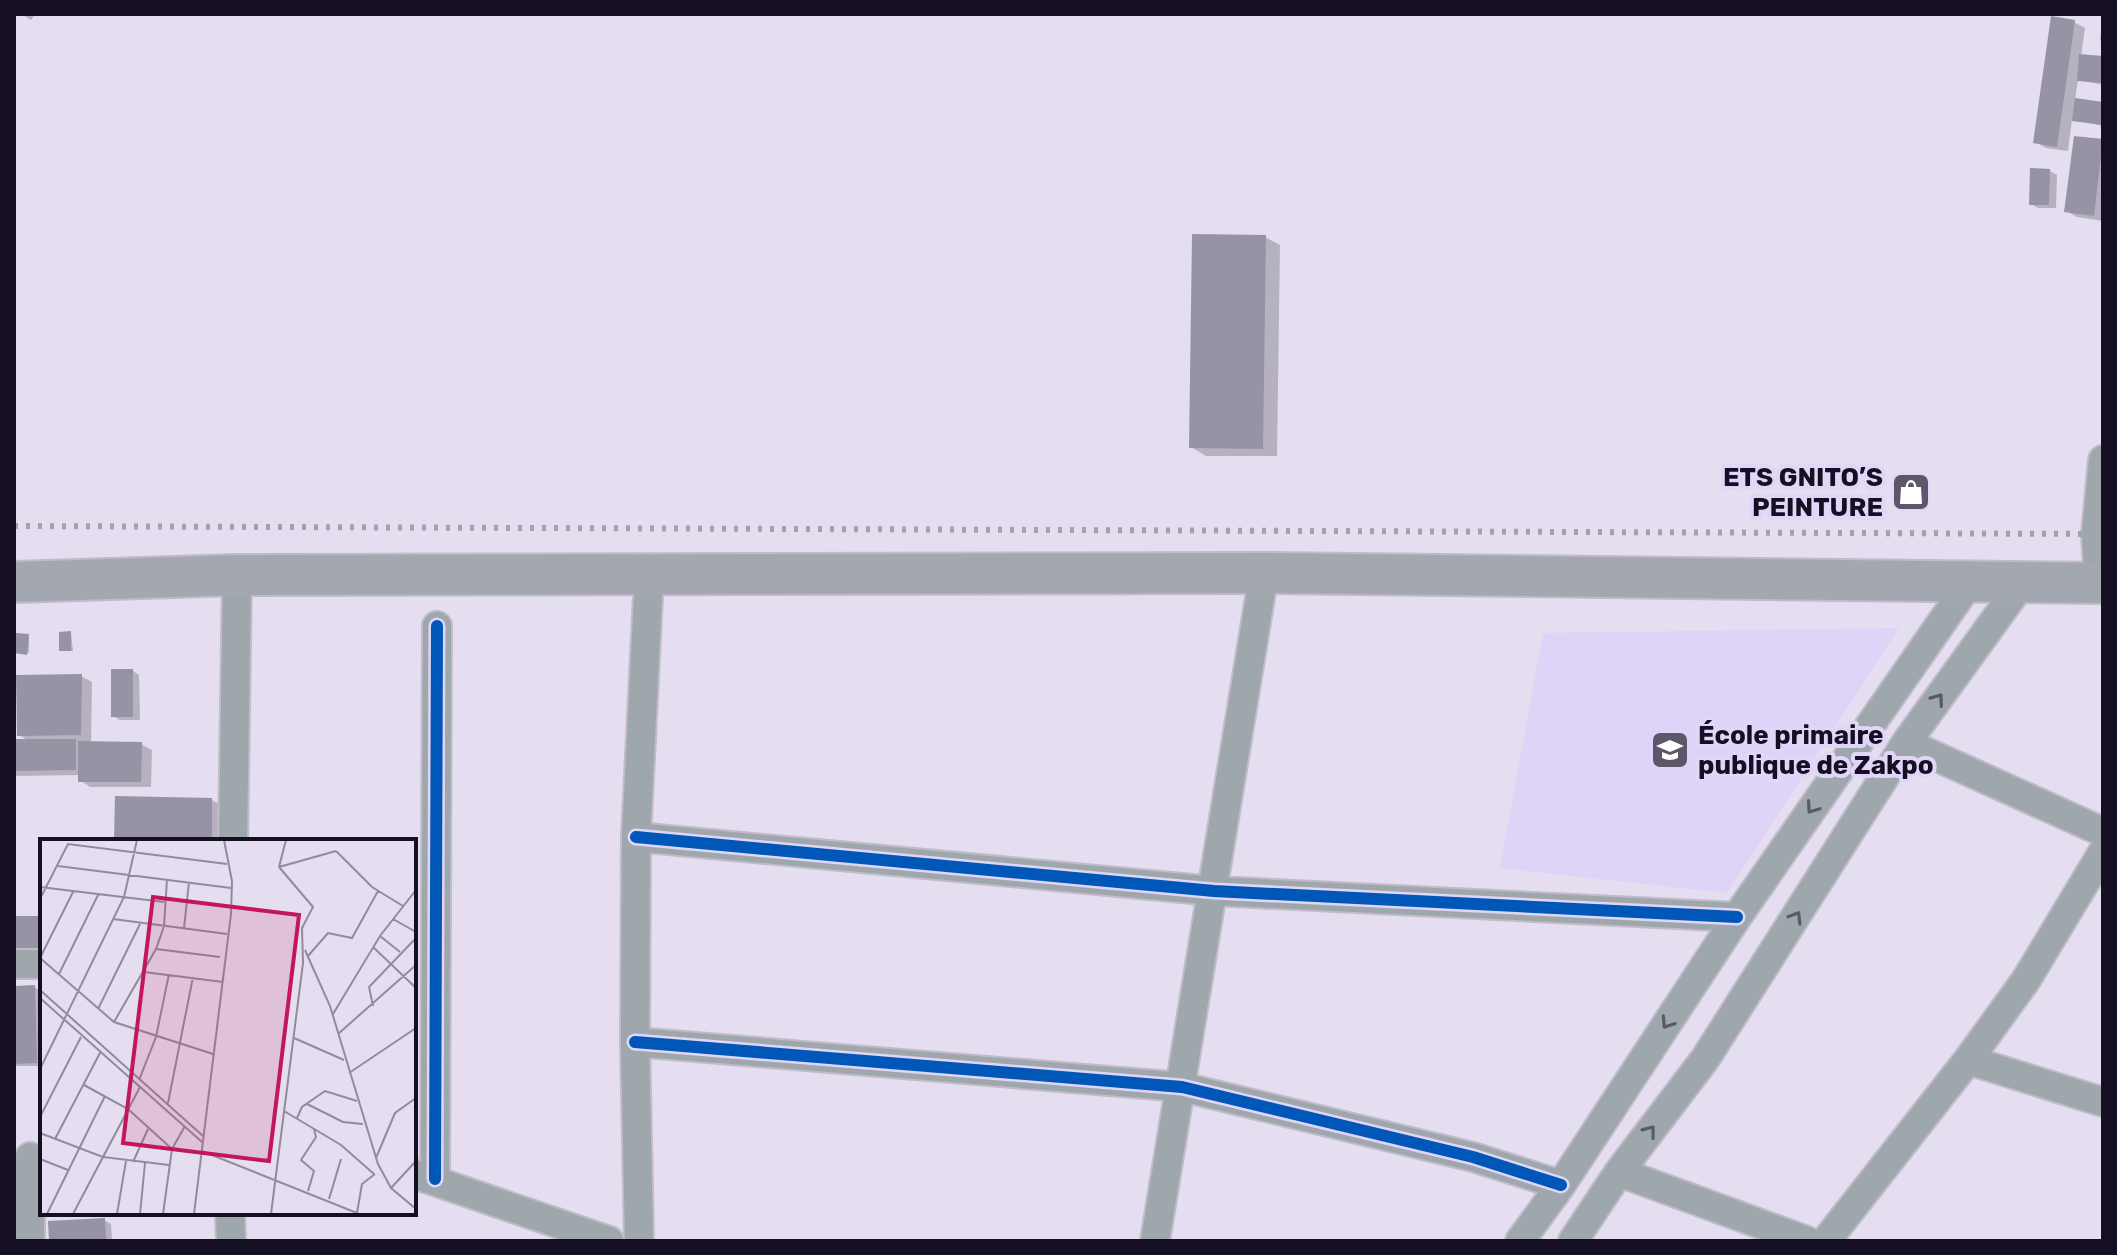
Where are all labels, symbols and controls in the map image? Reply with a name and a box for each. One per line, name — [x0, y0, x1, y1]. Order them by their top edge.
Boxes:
place label: ETS GNITO’S PEINTURE — [1723, 462, 1883, 523]
shop icon: ETS GNITO’S PEINTURE — [1890, 471, 1932, 513]
one-way arrow — [1928, 693, 1943, 708]
place label: École primaire publique de Zakpo — [1698, 720, 1934, 781]
school or university icon: École primaire publique de Zakpo — [1649, 729, 1691, 771]
one-way arrow — [1807, 799, 1822, 813]
inset map — [40, 839, 416, 1215]
one-way arrow — [1786, 911, 1801, 925]
one-way arrow — [1662, 1015, 1677, 1029]
one-way arrow — [1640, 1125, 1654, 1140]

